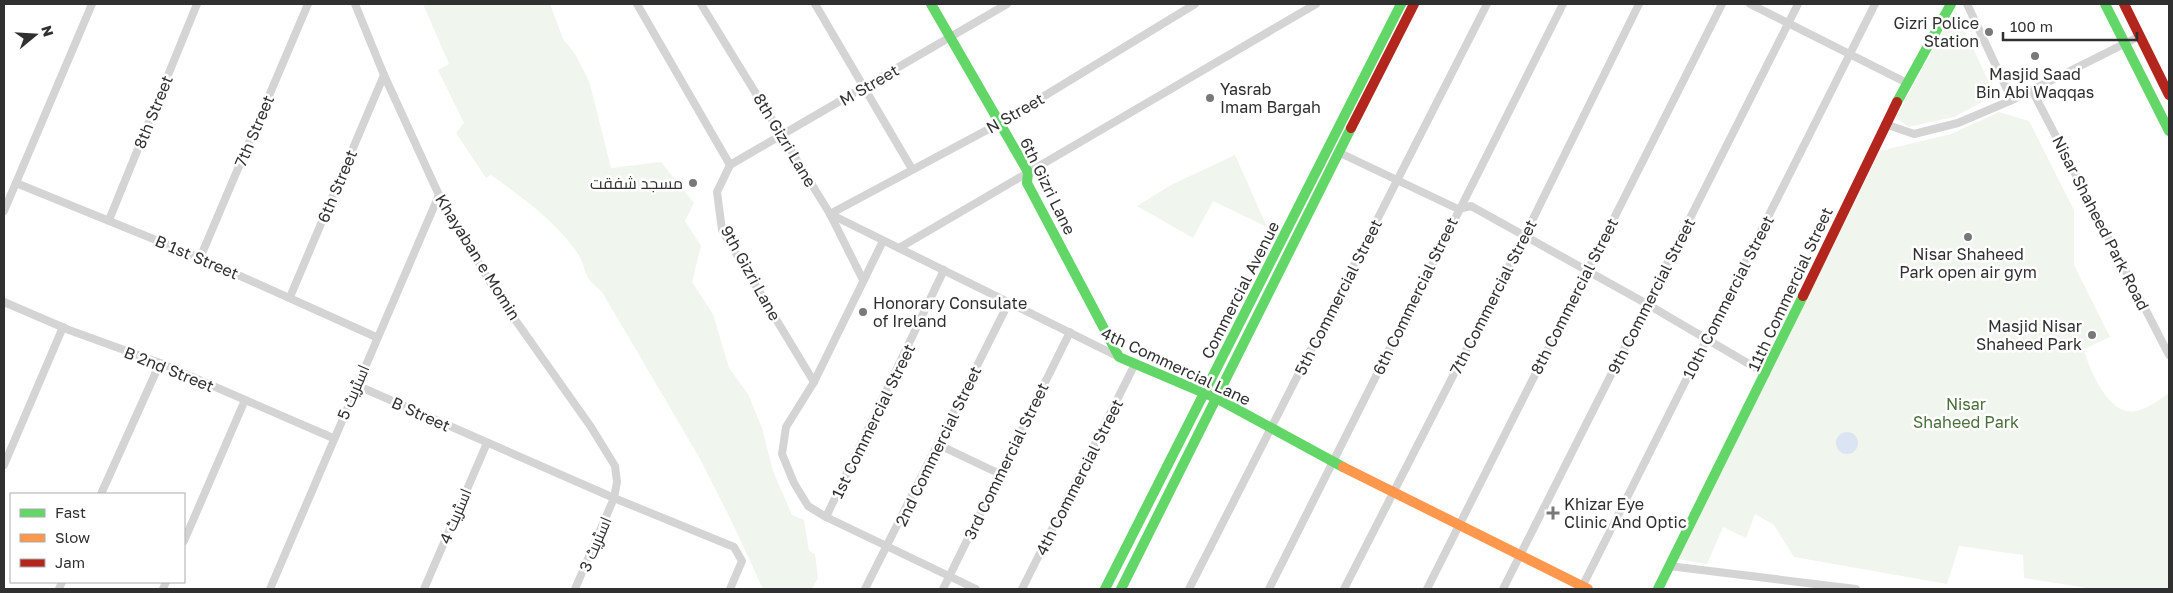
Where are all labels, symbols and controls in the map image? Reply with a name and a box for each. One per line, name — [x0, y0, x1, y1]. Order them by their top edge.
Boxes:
north arrow — [10, 10, 60, 60]
scale bar — [2003, 10, 2137, 42]
place label: Gizri Police Station — [1893, 13, 1979, 51]
text: 100 m — [2010, 17, 2053, 35]
text: N — [38, 23, 58, 39]
marker: Gizri Police Station — [1983, 26, 1995, 38]
marker: Masjid Saad Bin Abi Waqqas — [2029, 50, 2041, 62]
street label: M Street — [836, 60, 902, 110]
place label: Masjid Saad Bin Abi Waqqas — [1976, 64, 2094, 102]
street label: 8th Street — [129, 72, 177, 152]
place label: Yasrab Imam Bargah — [1220, 79, 1321, 117]
street label: N Street — [982, 88, 1048, 138]
street label: 8th Gizri Lane — [749, 90, 821, 190]
street label: 7th Street — [230, 92, 278, 170]
marker: Yasrab Imam Bargah — [1204, 92, 1216, 104]
street label: Nisar Shaheed Park Road — [2048, 132, 2154, 314]
street label: 6th Gizri Lane — [1016, 134, 1080, 238]
street label: 6th Street — [313, 147, 361, 225]
place label: مسجد شفقت — [590, 173, 683, 193]
marker: مسجد شفقت — [687, 177, 699, 189]
street label: Khayaban e Momin — [431, 190, 525, 324]
street label: 11th Commercial Street — [1743, 204, 1837, 374]
street label: 10th Commercial Street — [1678, 212, 1778, 382]
street label: 6th Commercial Street — [1368, 214, 1462, 378]
street label: 8th Commercial Street — [1526, 215, 1622, 377]
street label: 9th Commercial Street — [1603, 215, 1699, 377]
street label: 5th Commercial Street — [1290, 216, 1386, 378]
street label: 7th Commercial Street — [1445, 216, 1541, 378]
street label: Commercial Avenue — [1197, 218, 1283, 362]
street label: 9th Gizri Lane — [717, 222, 785, 324]
street label: B 1st Street — [152, 230, 242, 284]
marker: Nisar Shaheed Park open air gym — [1962, 231, 1974, 243]
place label: Nisar Shaheed Park open air gym — [1899, 244, 2037, 282]
place label: Honorary Consulate of Ireland — [873, 293, 1027, 331]
marker: Honorary Consulate of Ireland — [857, 306, 869, 318]
place label: Masjid Nisar Shaheed Park — [1976, 316, 2082, 354]
street label: 4th Commercial Lane — [1098, 323, 1254, 409]
marker: Masjid Nisar Shaheed Park — [2086, 329, 2098, 341]
street label: 1st Commercial Street — [827, 341, 919, 501]
street label: B 2nd Street — [121, 342, 217, 396]
street label: اسٹریٹ 5 — [333, 362, 373, 422]
street label: 2nd Commercial Street — [891, 363, 985, 529]
street label: 3rd Commercial Street — [959, 379, 1053, 543]
street label: B Street — [389, 392, 453, 436]
park label: Nisar Shaheed Park — [1913, 394, 2019, 432]
street label: 4th Commercial Street — [1031, 396, 1127, 558]
street label: اسٹریٹ 4 — [434, 485, 476, 547]
legend — [10, 493, 185, 583]
place label: Khizar Eye Clinic And Optic — [1564, 494, 1687, 532]
text: Fast — [55, 503, 86, 521]
marker: Khizar Eye Clinic And Optic — [1546, 506, 1560, 520]
street label: اسٹریٹ 3 — [575, 514, 615, 574]
text: Slow — [55, 528, 90, 546]
text: Jam — [55, 553, 85, 571]

